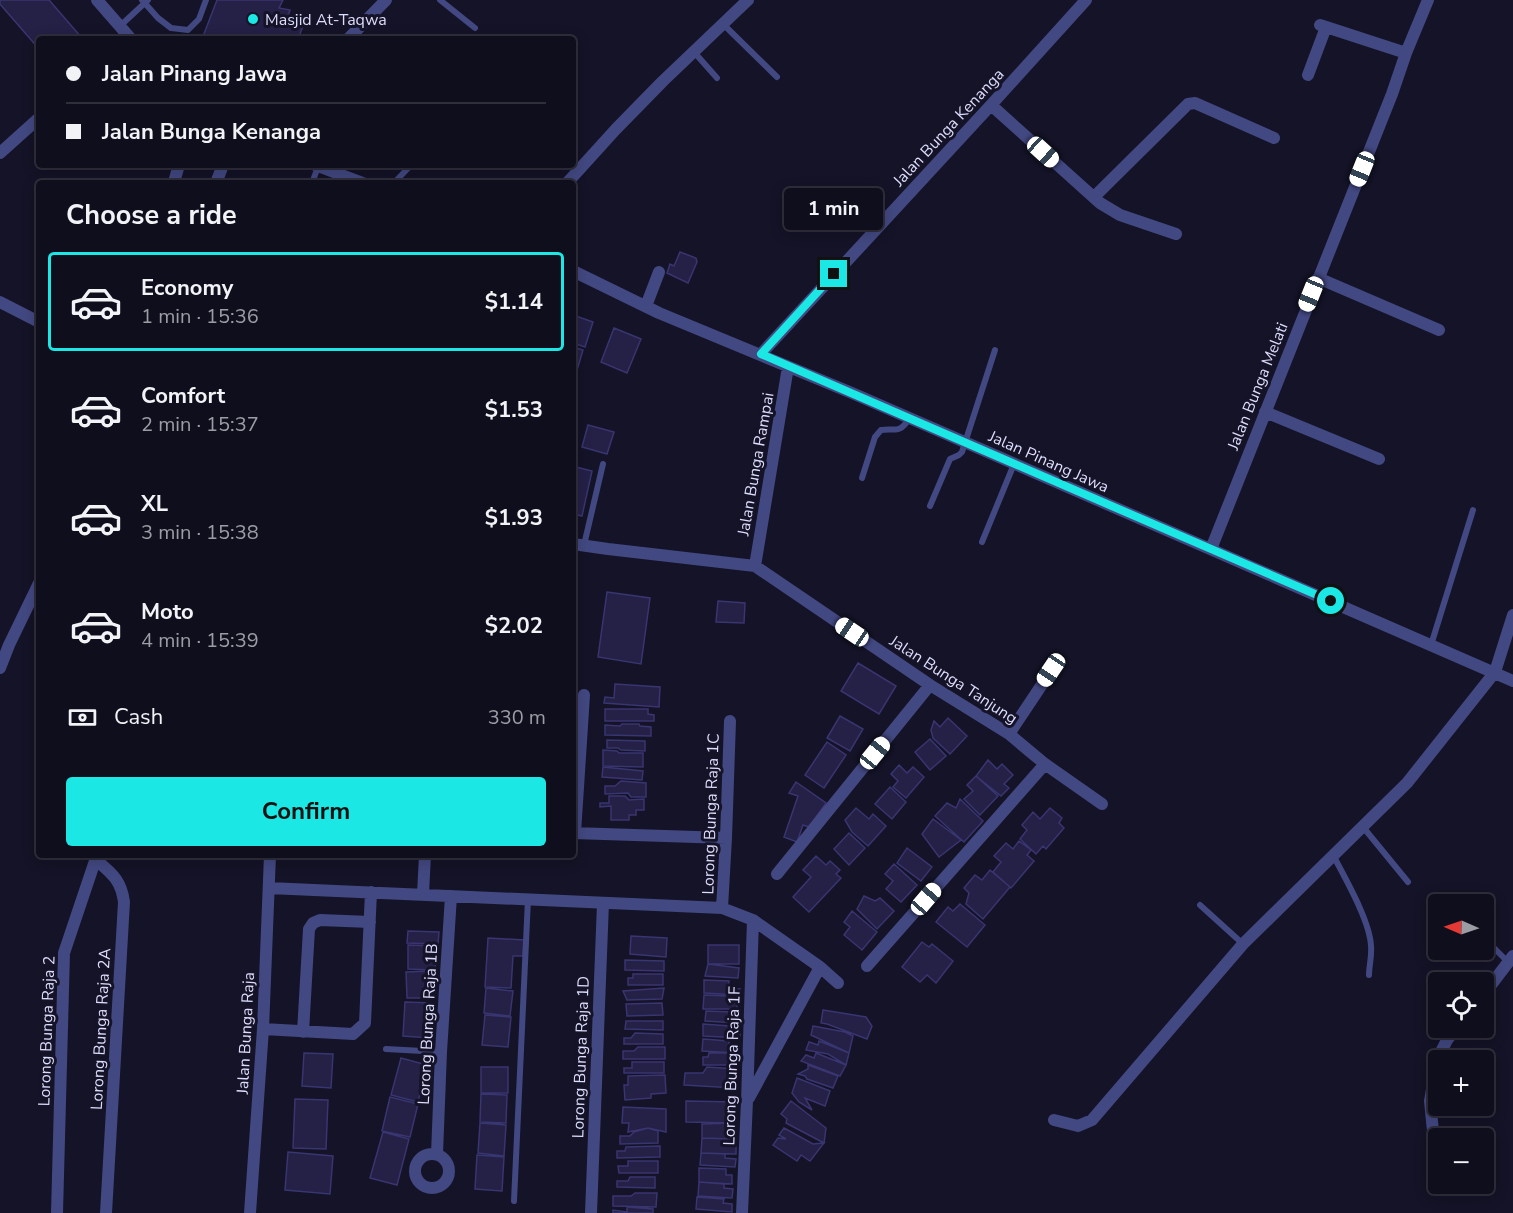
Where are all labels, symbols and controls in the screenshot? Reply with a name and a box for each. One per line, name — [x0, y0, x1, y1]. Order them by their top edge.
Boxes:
place label: Masjid At-Taqwa — [265, 9, 387, 31]
marker: Masjid At-Taqwa — [246, 12, 260, 26]
text: Jalan Pinang Jawa — [102, 59, 287, 89]
street label: Jalan Bunga Kenanga — [888, 64, 1009, 192]
text: Jalan Bunga Kenanga — [102, 117, 321, 147]
car — [1024, 133, 1062, 171]
car — [1347, 149, 1377, 189]
callout: 1 min — [784, 187, 884, 229]
text: 1 min — [808, 195, 859, 222]
text: Choose a ride — [66, 197, 237, 234]
route end — [820, 260, 847, 287]
text: Economy — [141, 273, 233, 303]
car — [1296, 274, 1326, 314]
icon: car — [69, 275, 123, 329]
text: $1.14 — [485, 287, 543, 317]
text: 1 min · 15:36 — [141, 303, 259, 330]
street label: Jalan Bunga Melati — [1222, 319, 1294, 454]
text: Comfort — [141, 381, 225, 411]
icon: car — [69, 383, 123, 437]
street label: Jalan Bunga Rampai — [732, 391, 779, 539]
text: $1.53 — [485, 395, 543, 425]
text: 2 min · 15:37 — [141, 411, 259, 438]
street label: Jalan Pinang Jawa — [984, 425, 1112, 498]
text: XL — [141, 489, 168, 519]
icon: car — [69, 491, 123, 545]
text: $1.93 — [485, 503, 543, 533]
text: 3 min · 15:38 — [141, 519, 259, 546]
route start — [1317, 587, 1344, 614]
text: Moto — [141, 597, 194, 627]
icon: car — [69, 599, 123, 653]
text: $2.02 — [485, 611, 543, 641]
car — [832, 614, 872, 650]
text: 4 min · 15:39 — [141, 627, 259, 654]
street label: Jalan Bunga Tanjung — [885, 630, 1022, 729]
car — [1033, 650, 1069, 690]
icon: cash — [66, 701, 99, 734]
text: Cash — [114, 702, 163, 732]
text: 330 m — [488, 704, 546, 731]
street label: Lorong Bunga Raja 1C — [697, 733, 725, 895]
car — [857, 733, 893, 773]
button: Confirm — [66, 777, 546, 846]
car — [907, 880, 945, 918]
north arrow — [1428, 894, 1494, 960]
map controls — [1428, 894, 1494, 1194]
street label: Lorong Bunga Raja 1B — [413, 943, 443, 1105]
street label: Lorong Bunga Raja 2A — [86, 947, 116, 1111]
street label: Lorong Bunga Raja 2 — [33, 955, 61, 1107]
street label: Jalan Bunga Raja — [232, 971, 260, 1096]
button: locate — [1428, 972, 1494, 1038]
street label: Lorong Bunga Raja 1D — [567, 975, 595, 1139]
street label: Lorong Bunga Raja 1F — [718, 986, 746, 1146]
button: + — [1428, 1050, 1494, 1116]
button: − — [1428, 1128, 1494, 1194]

